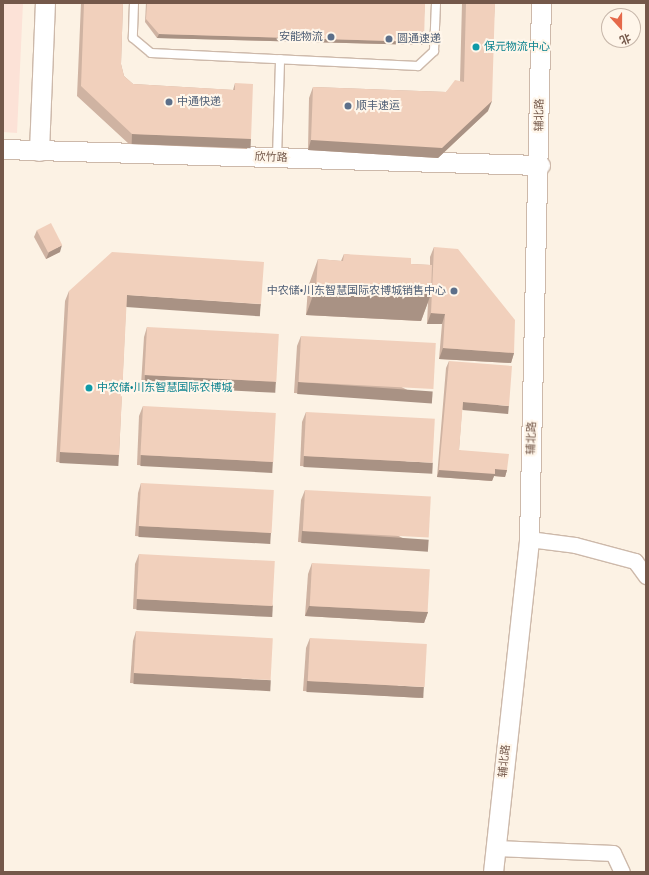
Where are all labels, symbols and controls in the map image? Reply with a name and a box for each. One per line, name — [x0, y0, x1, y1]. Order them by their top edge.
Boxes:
north arrow — [601, 8, 641, 48]
place label: 安能物流 — [279, 30, 323, 44]
text: 北 — [617, 30, 633, 48]
marker: 安能物流 — [326, 32, 336, 42]
place label: 圆通速递 — [397, 32, 441, 46]
marker: 圆通速递 — [384, 34, 394, 44]
place label: 保元物流中心 — [484, 40, 550, 54]
marker: 保元物流中心 — [471, 42, 481, 52]
place label: 中通快递 — [177, 95, 221, 109]
marker: 中通快递 — [164, 97, 174, 107]
street label: 辅北路 — [533, 98, 547, 132]
place label: 顺丰速运 — [356, 99, 400, 113]
marker: 顺丰速运 — [343, 101, 353, 111]
street label: 欣竹路 — [254, 151, 288, 165]
place label: 中农储•川东智慧国际农博城销售中心 — [267, 284, 446, 298]
marker: 中农储•川东智慧国际农博城销售中心 — [449, 286, 459, 296]
place label: 中农储•川东智慧国际农博城 — [97, 381, 232, 395]
marker: 中农储•川东智慧国际农博城 — [84, 383, 94, 393]
street label: 辅北路 — [525, 421, 539, 455]
street label: 辅北路 — [497, 744, 513, 778]

